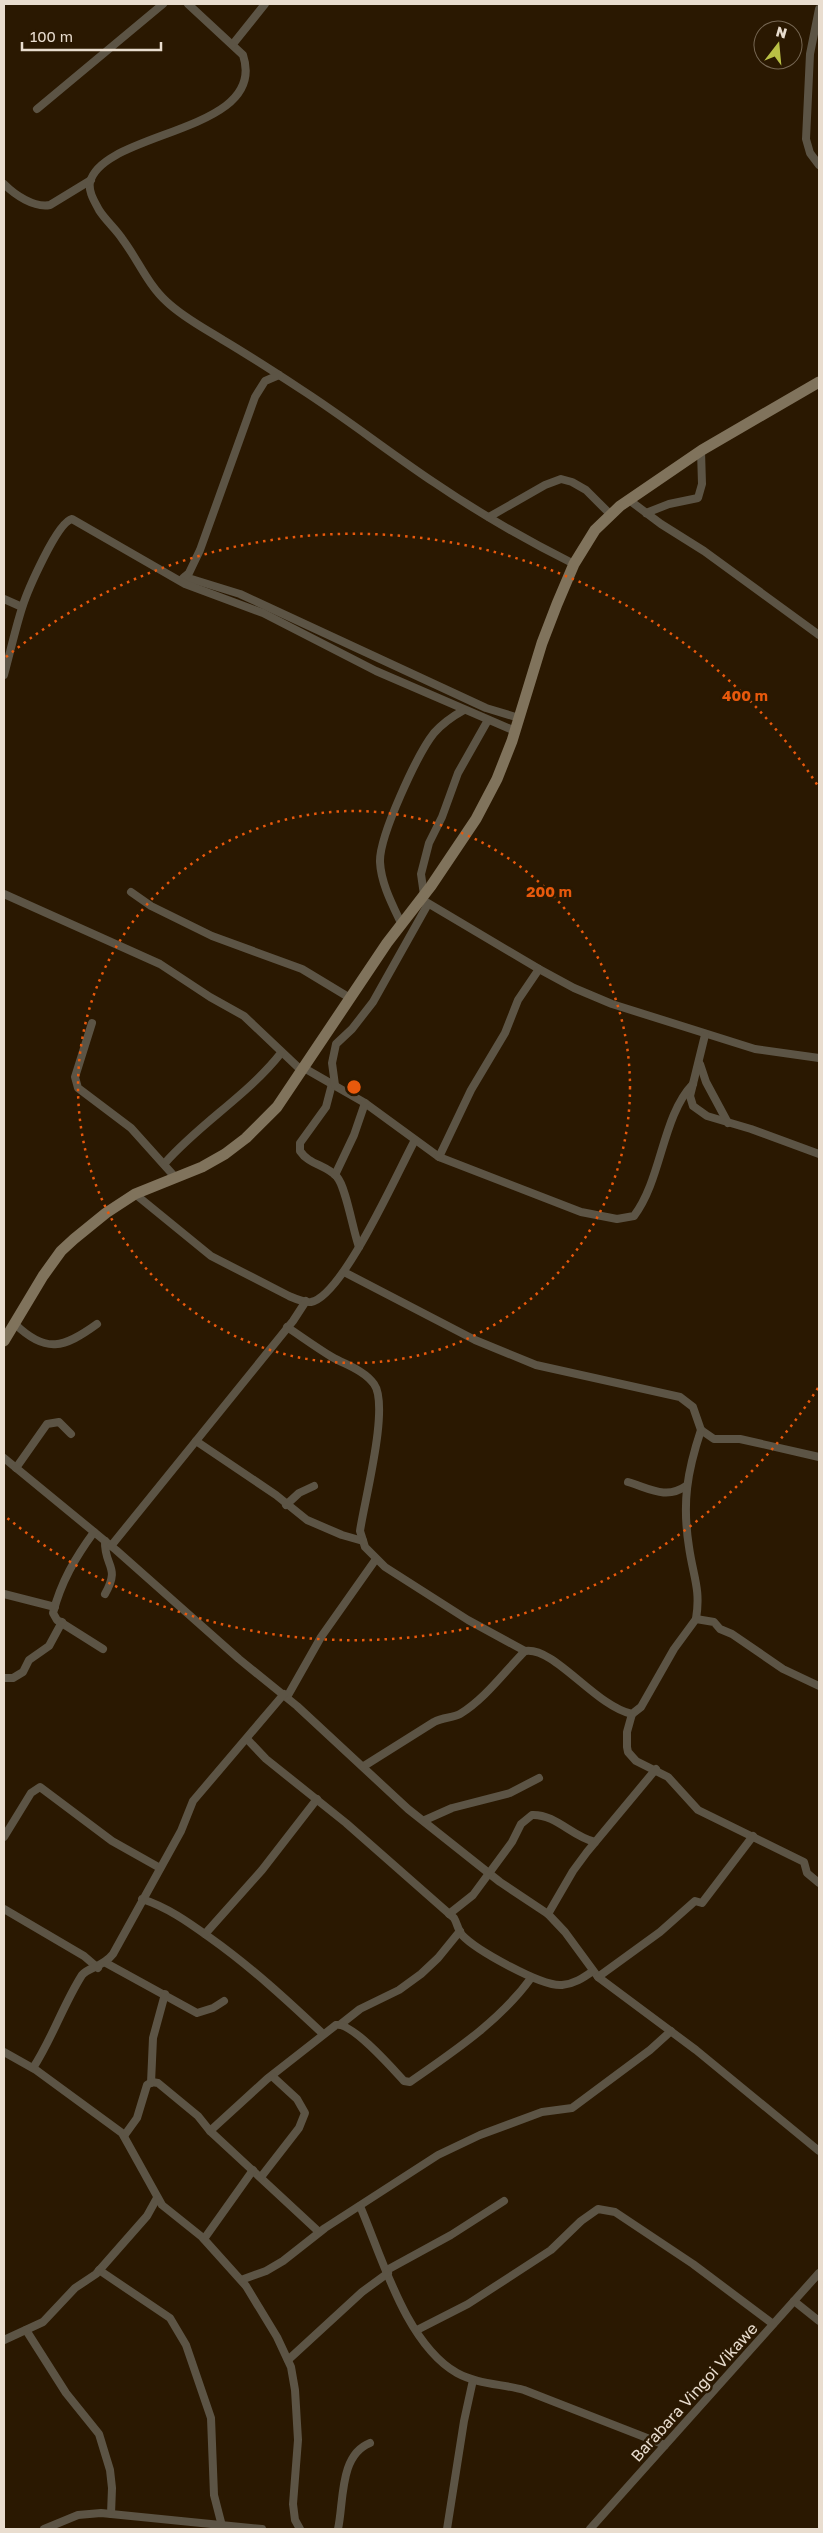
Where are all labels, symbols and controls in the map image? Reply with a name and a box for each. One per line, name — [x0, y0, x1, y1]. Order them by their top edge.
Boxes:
scale bar — [22, 20, 161, 52]
north arrow — [753, 20, 803, 70]
text: N — [774, 22, 789, 42]
text: 100 m — [30, 27, 73, 45]
text: 400 m — [722, 686, 768, 704]
text: 200 m — [526, 882, 572, 900]
centre of rings — [345, 1078, 363, 1096]
street label: Barabara Vingoi Vikawe — [626, 2318, 762, 2466]

